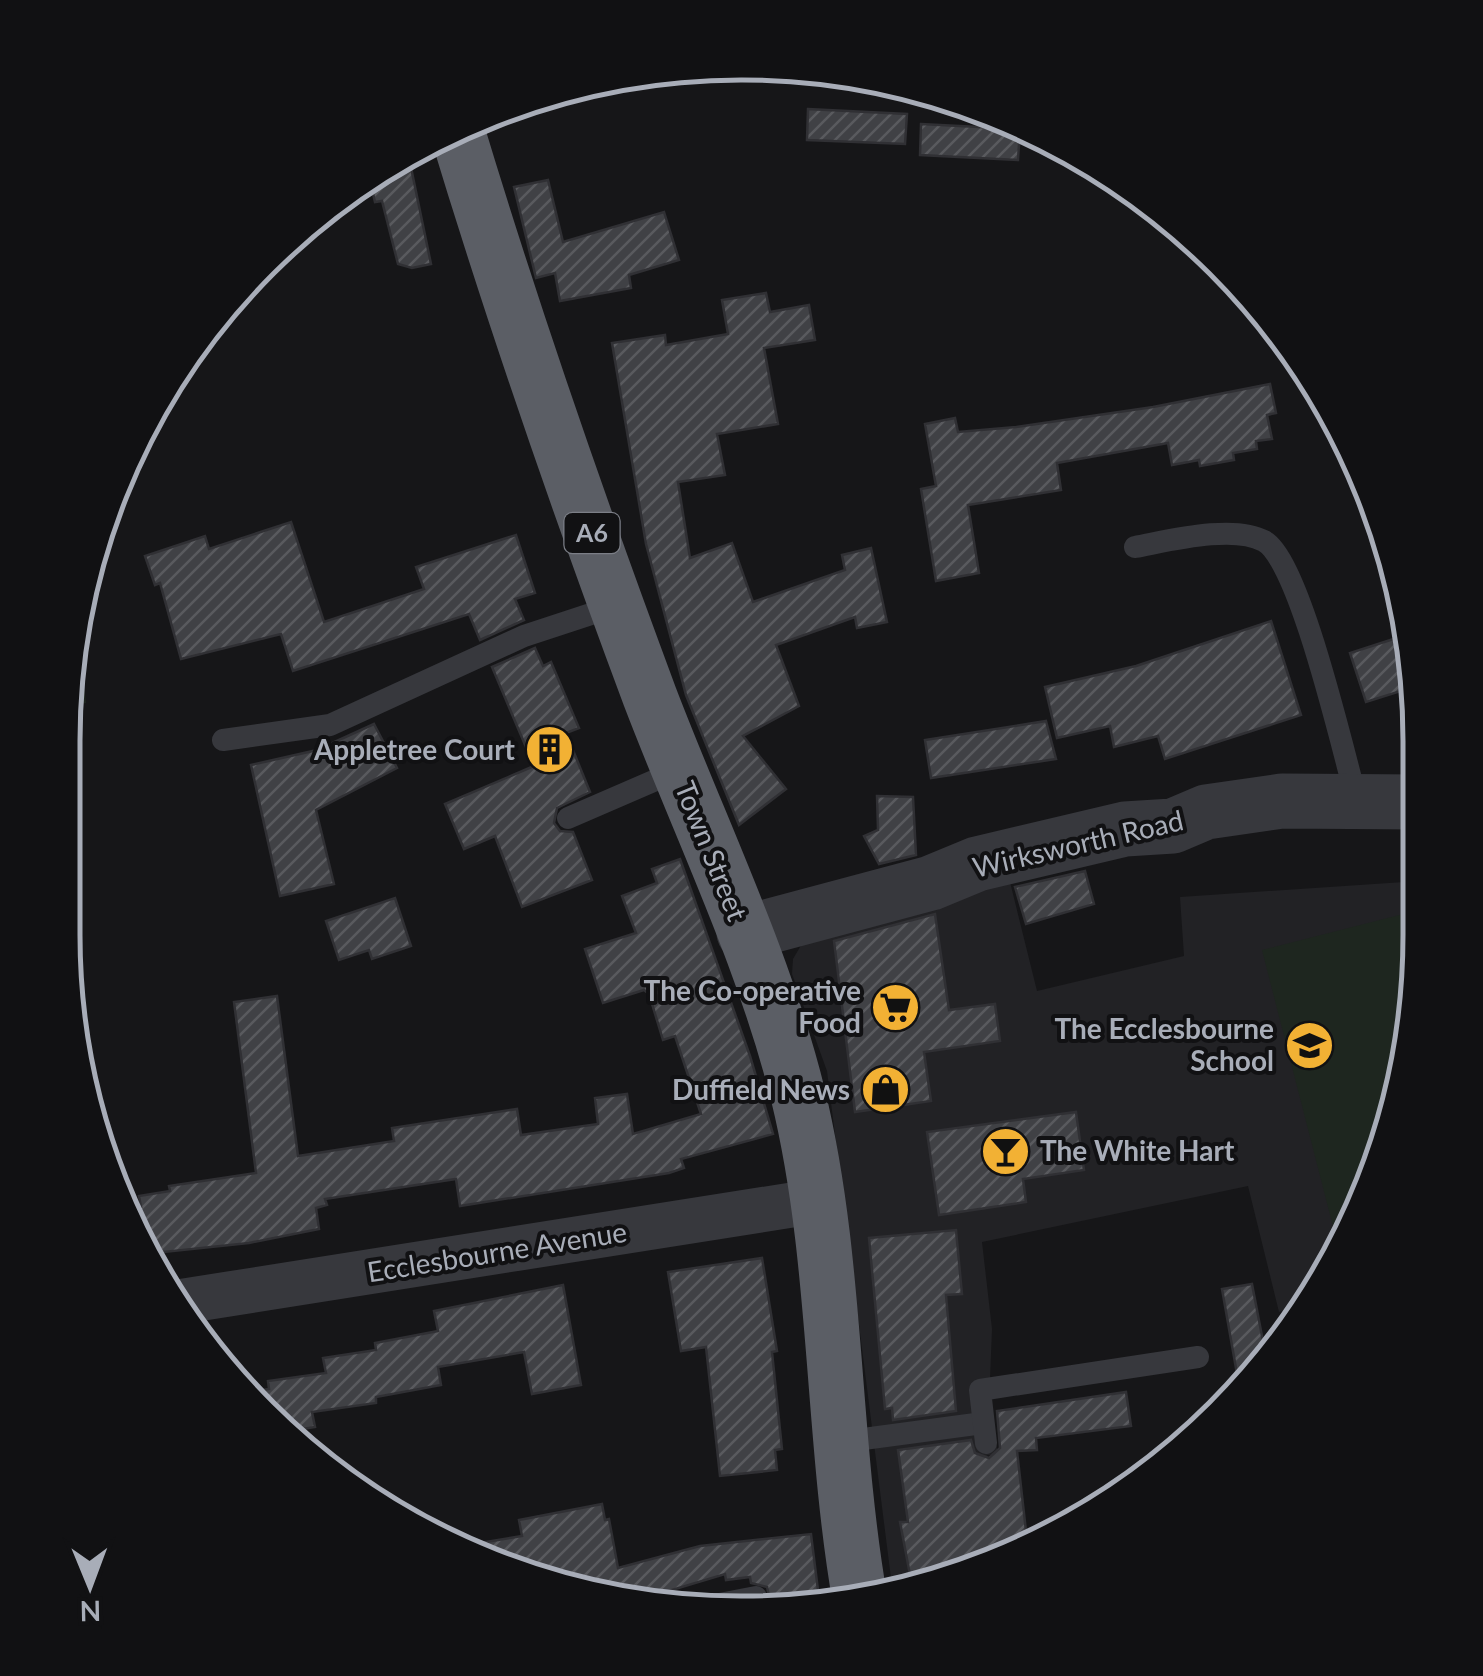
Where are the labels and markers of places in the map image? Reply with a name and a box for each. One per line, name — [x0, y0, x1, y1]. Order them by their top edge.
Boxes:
building icon: Appletree Court — [524, 724, 576, 776]
place label: Appletree Court — [313, 732, 516, 766]
place label: The Co-operative Food — [644, 973, 861, 1039]
supermarket icon: The Co-operative Food — [870, 981, 922, 1033]
place label: The Ecclesbourne School — [1054, 1011, 1274, 1077]
school or university icon: The Ecclesbourne School — [1283, 1019, 1335, 1071]
shop icon: Duffield News — [859, 1064, 911, 1116]
place label: Duffield News — [672, 1072, 850, 1106]
bar icon: The White Hart — [979, 1125, 1031, 1177]
place label: The White Hart — [1040, 1133, 1235, 1167]

